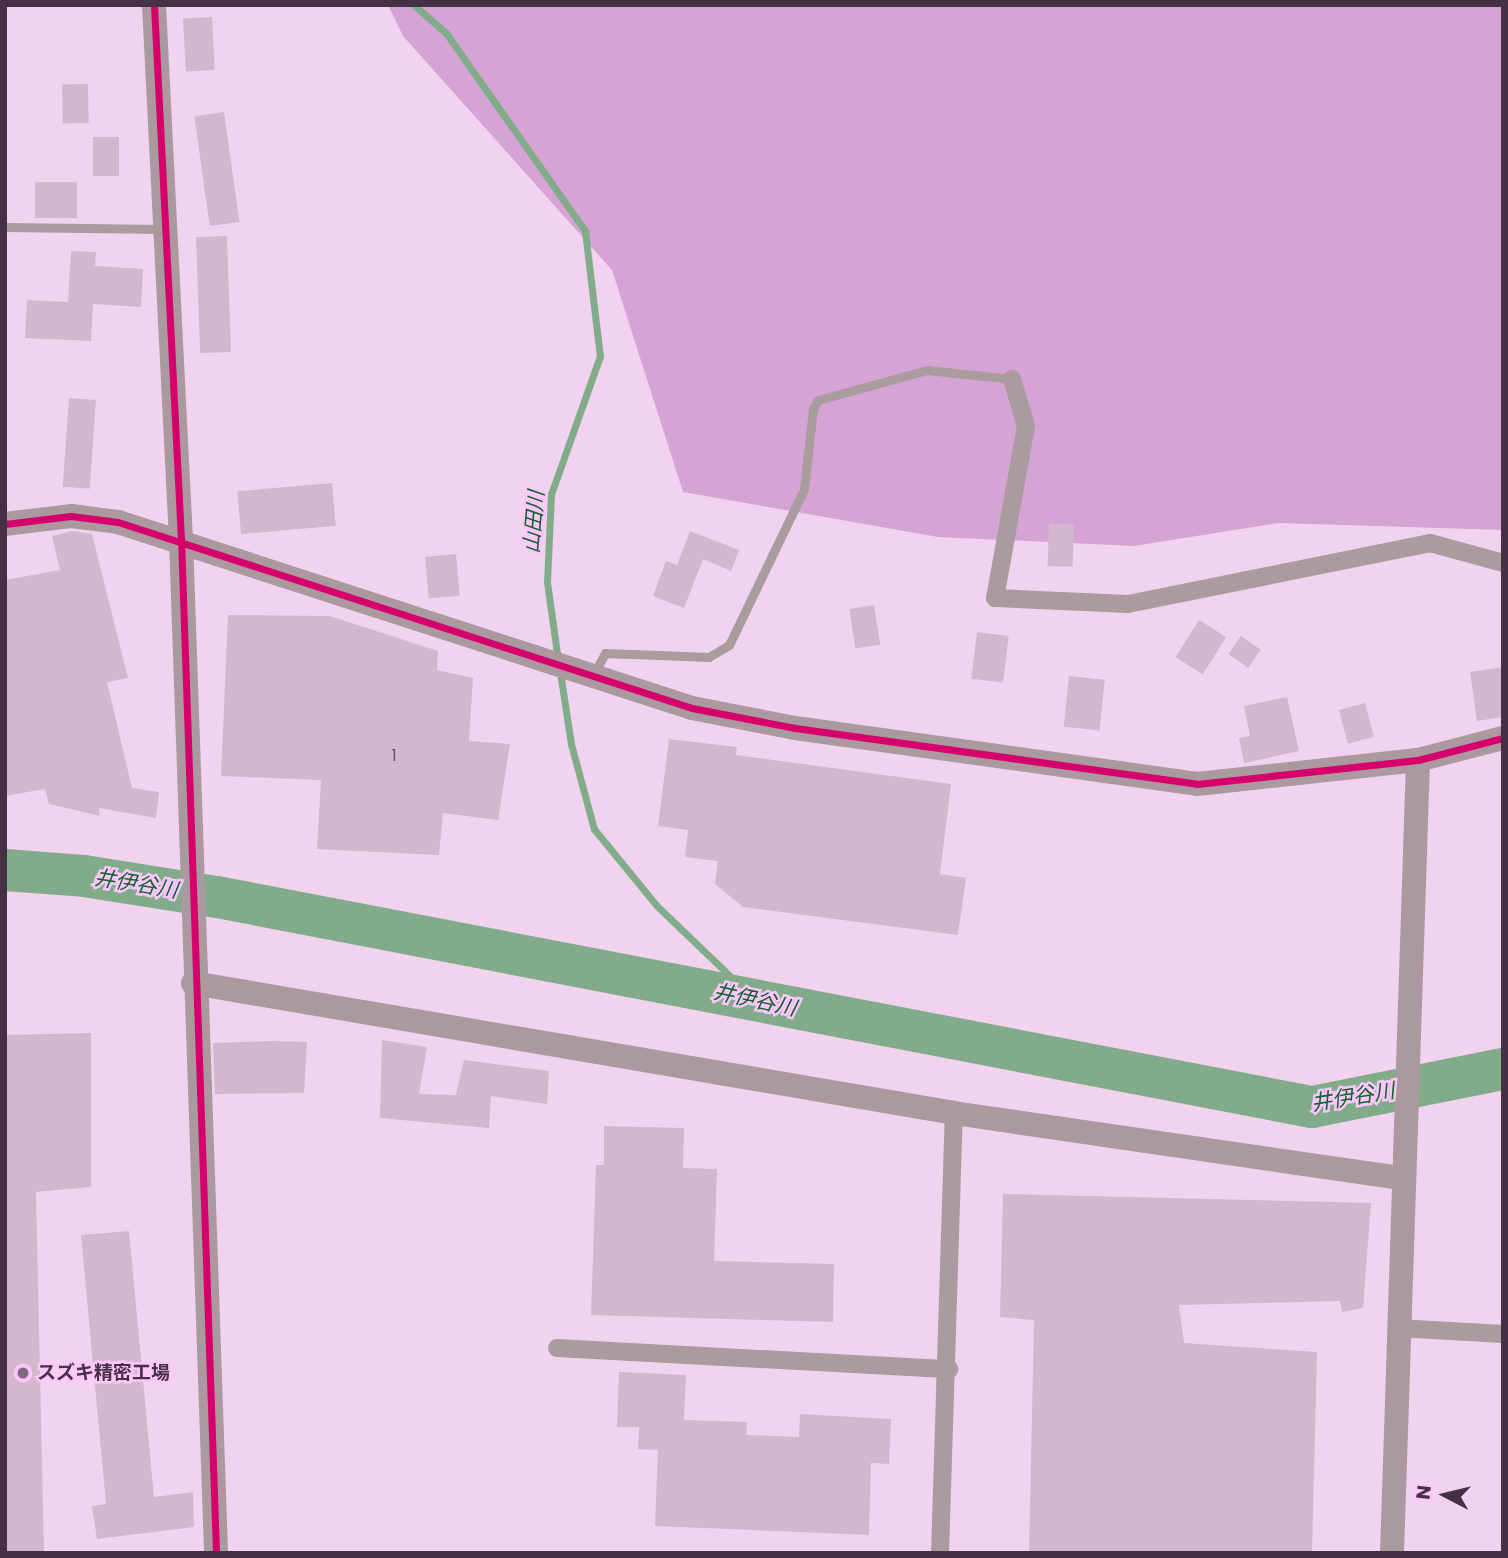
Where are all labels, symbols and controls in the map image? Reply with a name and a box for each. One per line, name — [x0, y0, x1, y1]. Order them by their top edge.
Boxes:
water label: 山田川 — [519, 490, 549, 554]
house number: 1 — [391, 746, 397, 766]
water label: 井伊谷川 — [93, 865, 179, 903]
water label: 井伊谷川 — [711, 979, 799, 1021]
water label: 井伊谷川 — [1310, 1078, 1396, 1116]
place label: スズキ精密工場 — [37, 1362, 170, 1384]
marker: スズキ精密工場 — [15, 1365, 31, 1381]
north arrow — [1410, 1460, 1480, 1530]
text: N — [1409, 1484, 1438, 1501]

